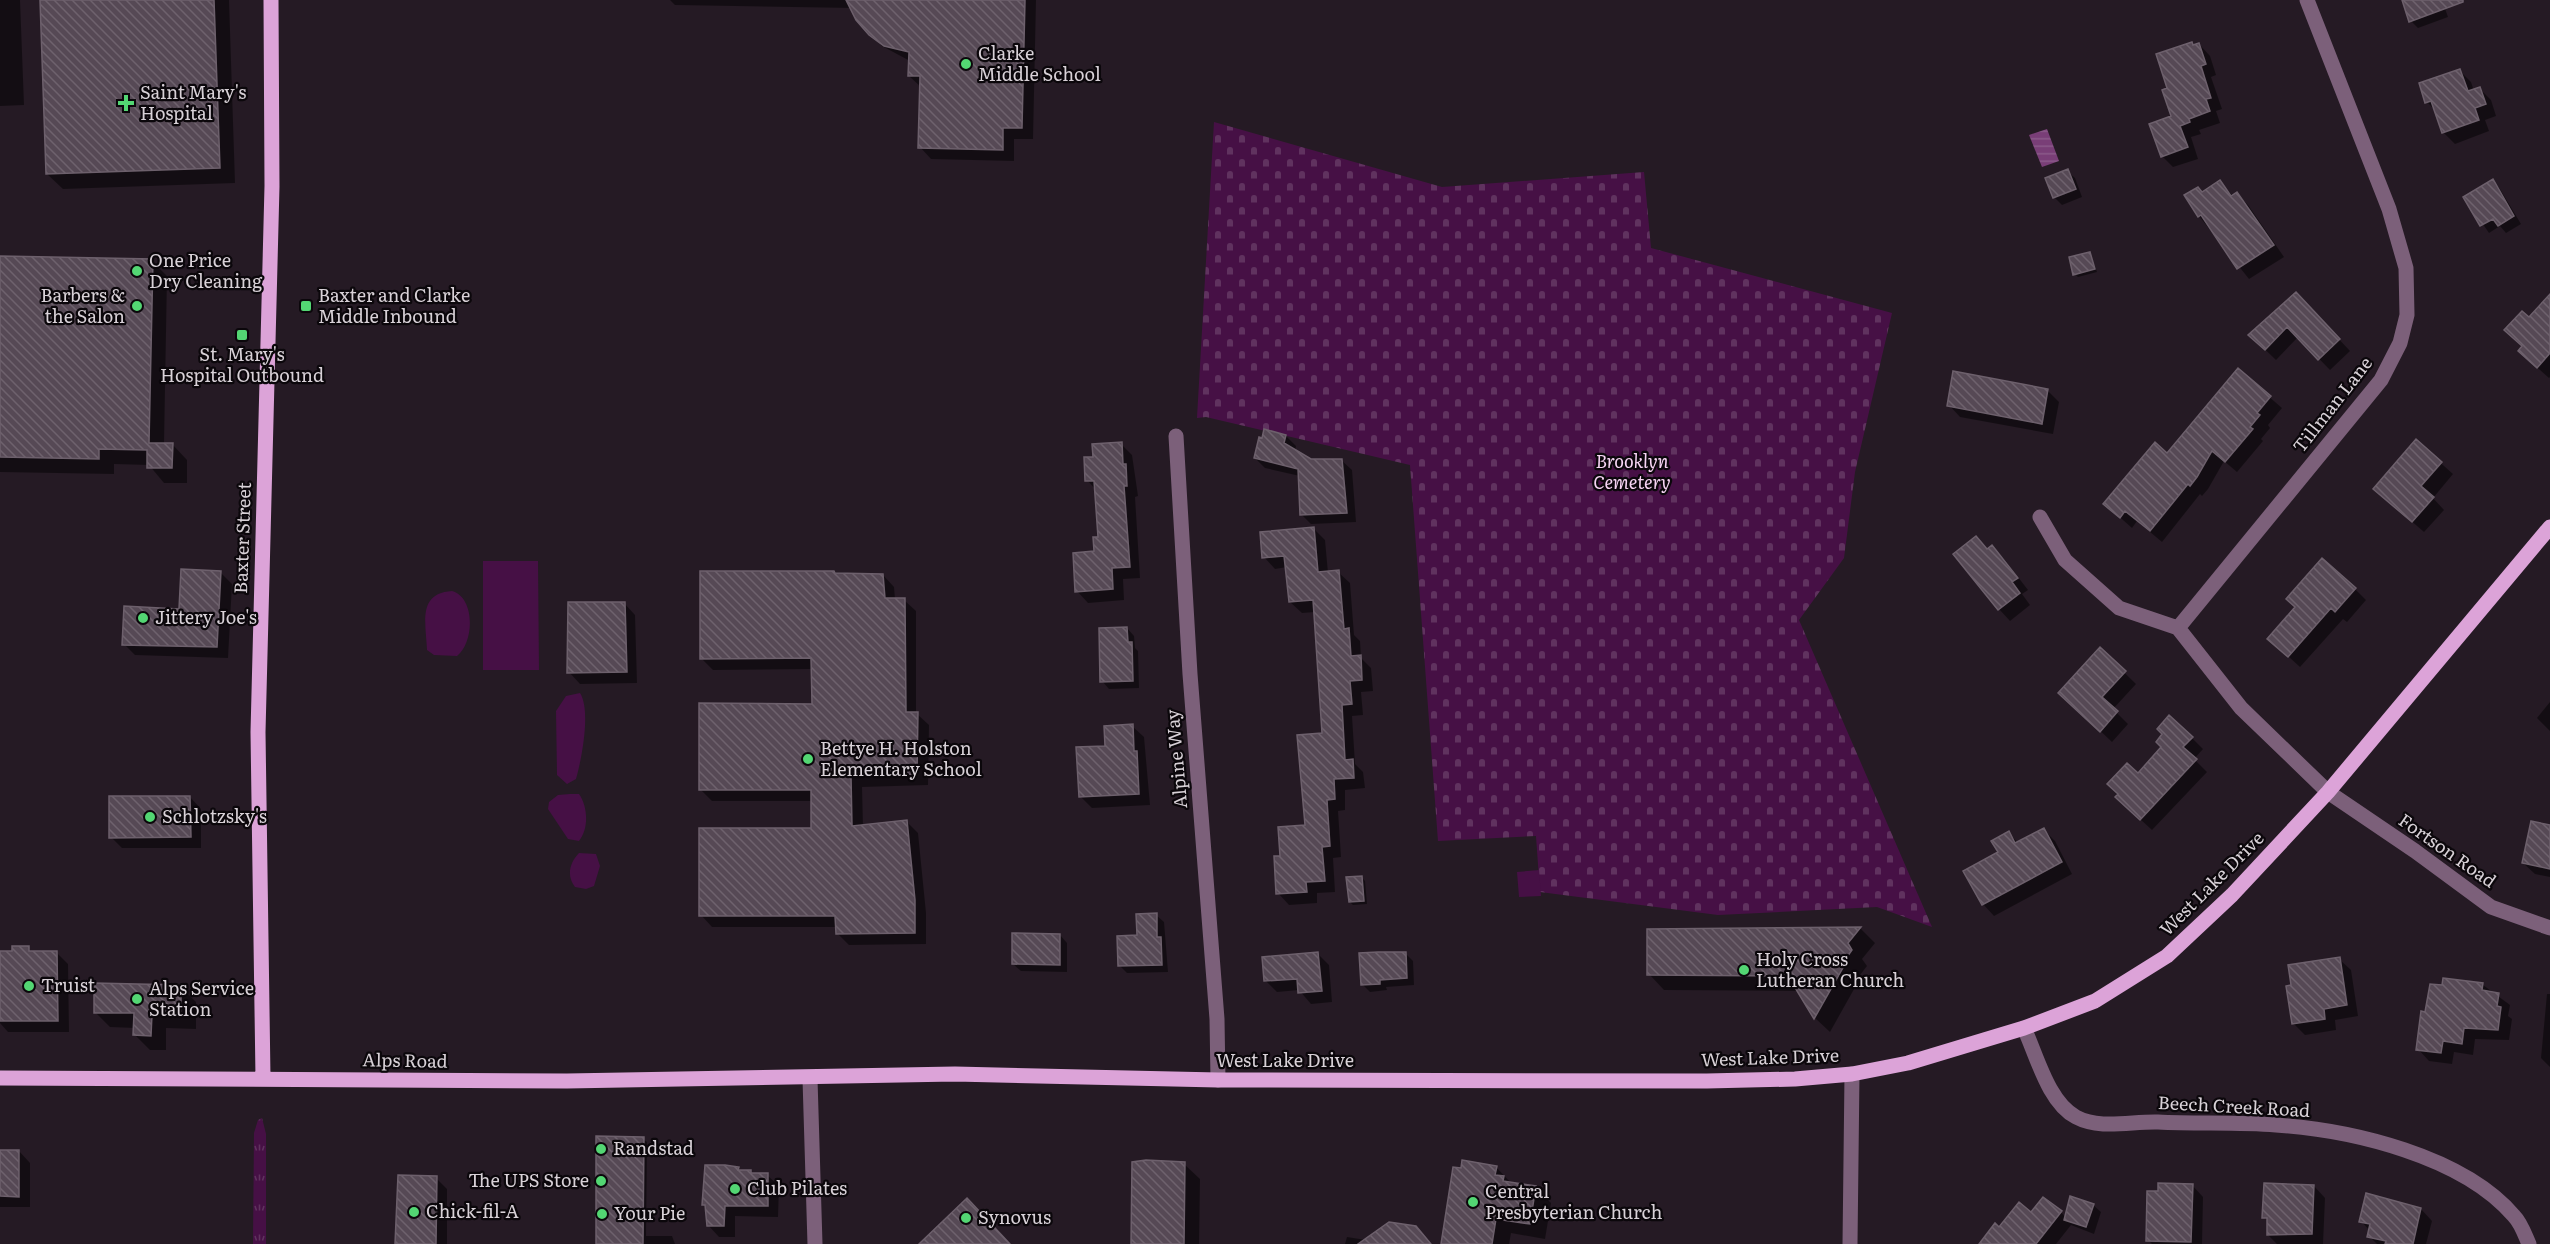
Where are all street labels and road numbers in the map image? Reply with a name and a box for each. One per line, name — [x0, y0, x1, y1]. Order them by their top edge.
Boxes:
street label: Tillman Lane — [2286, 350, 2378, 458]
street label: Baxter Street — [226, 481, 257, 594]
street label: Alpine Way — [1158, 708, 1193, 810]
street label: Fortson Road — [2393, 806, 2502, 893]
street label: West Lake Drive — [2153, 825, 2269, 941]
street label: West Lake Drive — [1700, 1041, 1839, 1072]
street label: Alps Road — [362, 1045, 448, 1074]
street label: West Lake Drive — [1216, 1046, 1354, 1073]
street label: Beech Creek Road — [2157, 1088, 2311, 1123]

